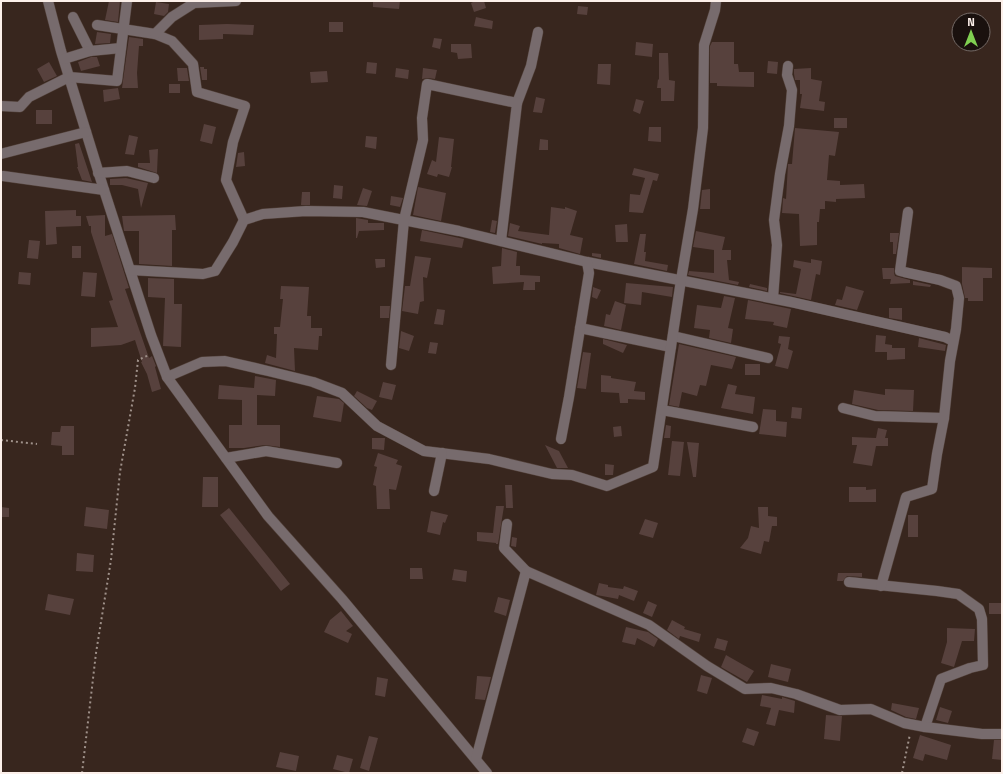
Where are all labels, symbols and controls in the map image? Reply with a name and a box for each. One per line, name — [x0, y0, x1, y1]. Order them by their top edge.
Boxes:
north arrow — [951, 12, 991, 52]
text: N — [967, 14, 975, 30]

